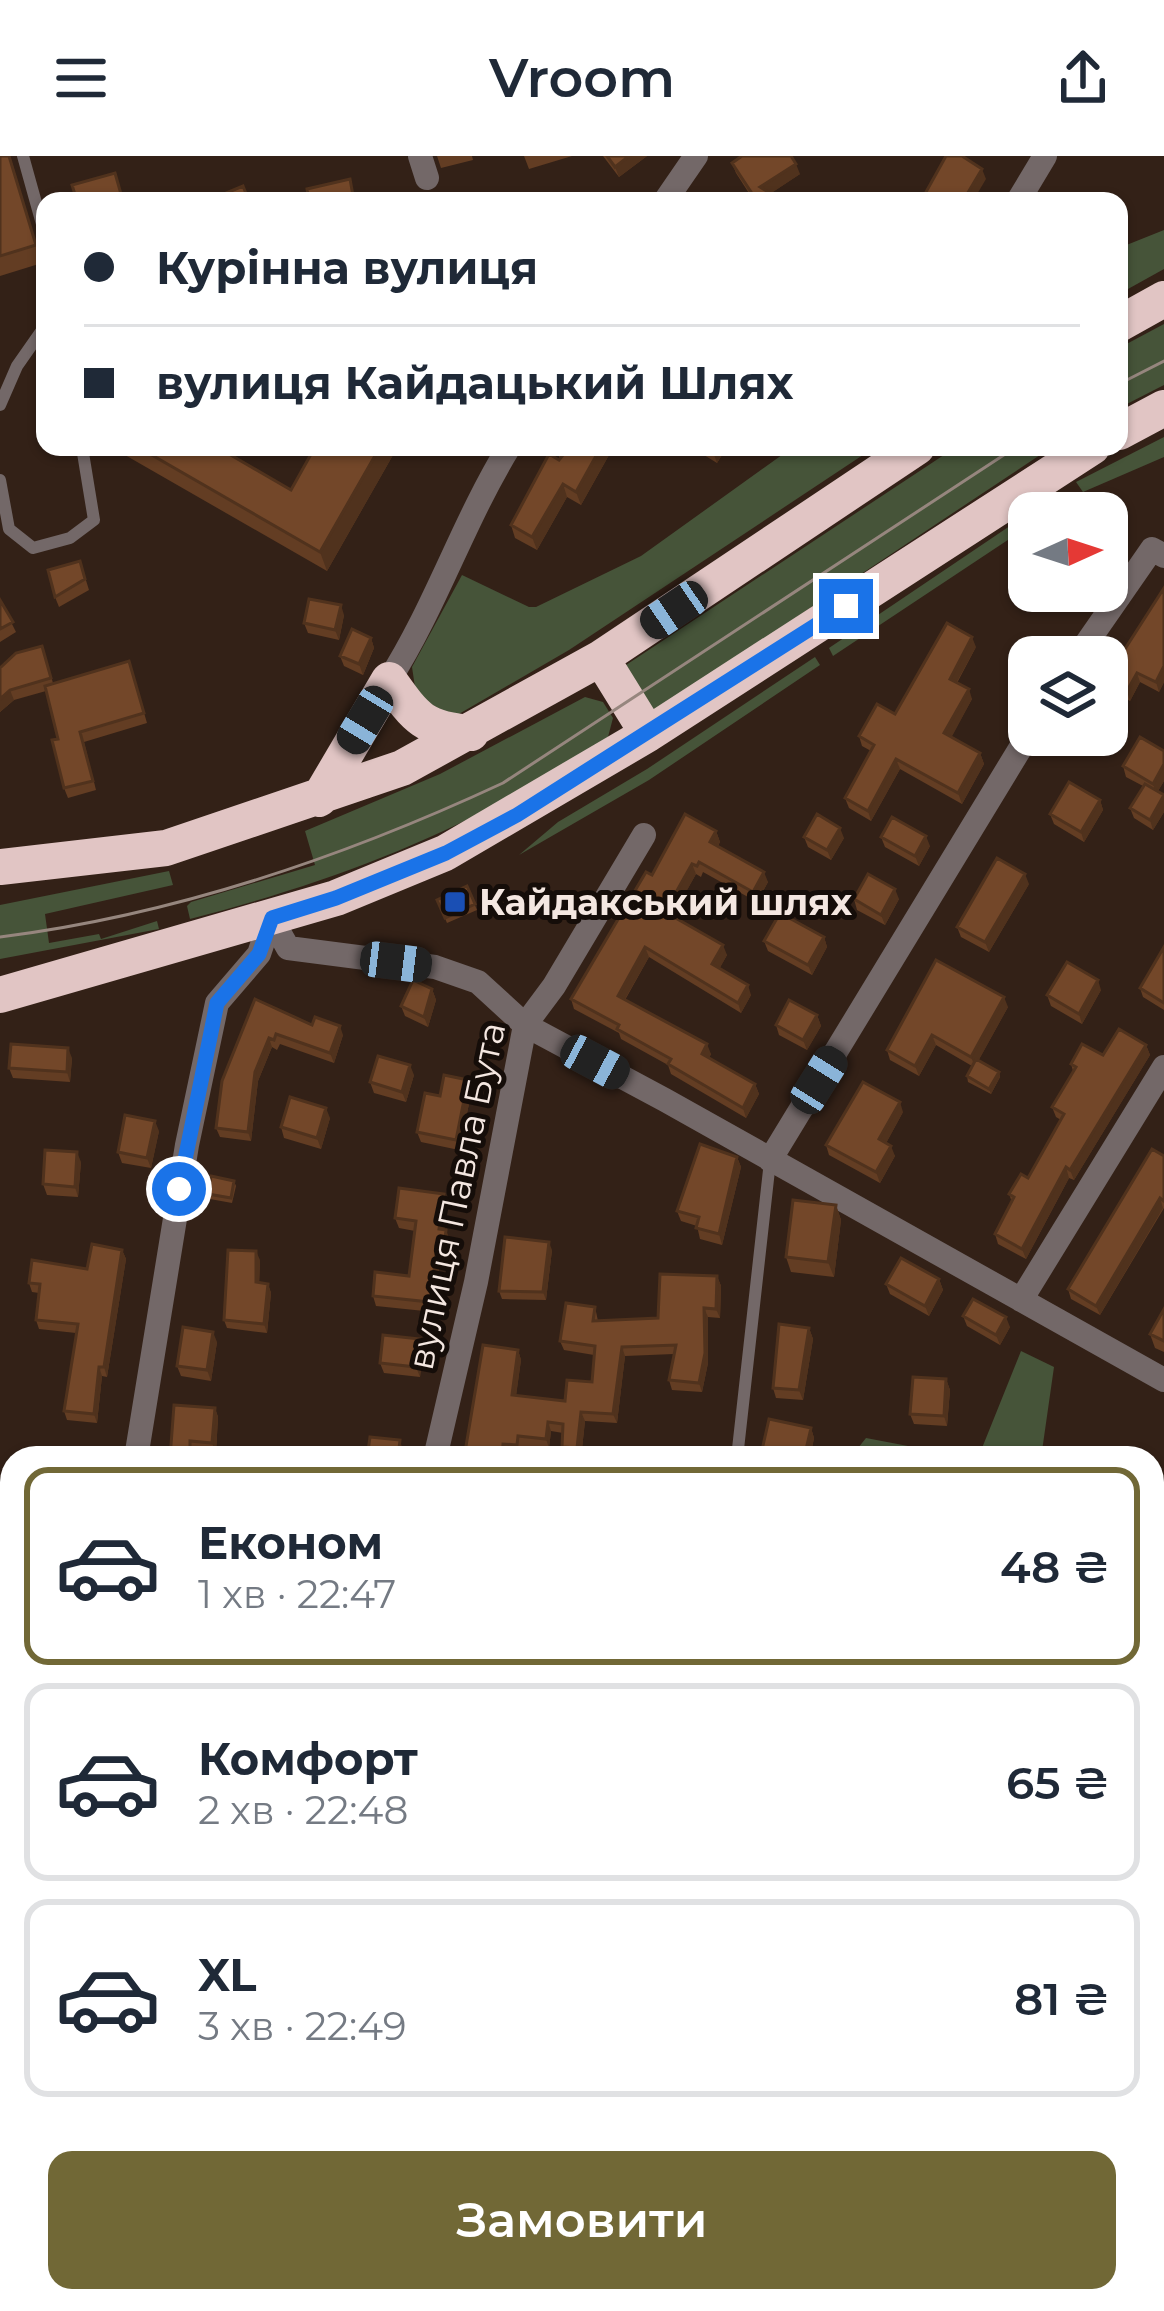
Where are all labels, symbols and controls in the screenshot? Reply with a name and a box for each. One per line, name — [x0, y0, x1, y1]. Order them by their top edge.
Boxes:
icon: menu — [48, 45, 114, 111]
text: Vroom — [489, 45, 675, 111]
icon: share — [1050, 45, 1116, 111]
text: Курінна вулиця — [156, 240, 538, 295]
text: вулиця Кайдацький Шлях — [156, 355, 793, 410]
north arrow — [1008, 492, 1128, 612]
map controls — [1008, 492, 1128, 756]
car — [634, 575, 714, 645]
route end — [819, 579, 873, 633]
button: layers — [1008, 636, 1128, 756]
car — [331, 680, 399, 760]
place label: Кайдакський шлях — [479, 880, 853, 924]
marker: Кайдакський шлях — [442, 889, 468, 915]
car — [358, 940, 434, 984]
street label: вулиця Павла Бута — [398, 1018, 514, 1374]
car — [555, 1029, 635, 1095]
car — [785, 1040, 853, 1120]
route start — [152, 1162, 206, 1216]
icon: car — [54, 1512, 162, 1620]
text: Економ — [198, 1515, 383, 1570]
text: 48 ₴ — [1000, 1539, 1110, 1594]
text: 1 хв · 22:47 — [198, 1570, 396, 1618]
icon: car — [54, 1728, 162, 1836]
text: Комфорт — [198, 1731, 418, 1786]
text: 65 ₴ — [1006, 1755, 1110, 1810]
text: 2 хв · 22:48 — [198, 1786, 408, 1834]
icon: car — [54, 1944, 162, 2052]
text: XL — [198, 1947, 256, 2002]
text: 81 ₴ — [1014, 1971, 1110, 2026]
text: 3 хв · 22:49 — [198, 2002, 407, 2050]
button: Замовити — [48, 2151, 1116, 2289]

